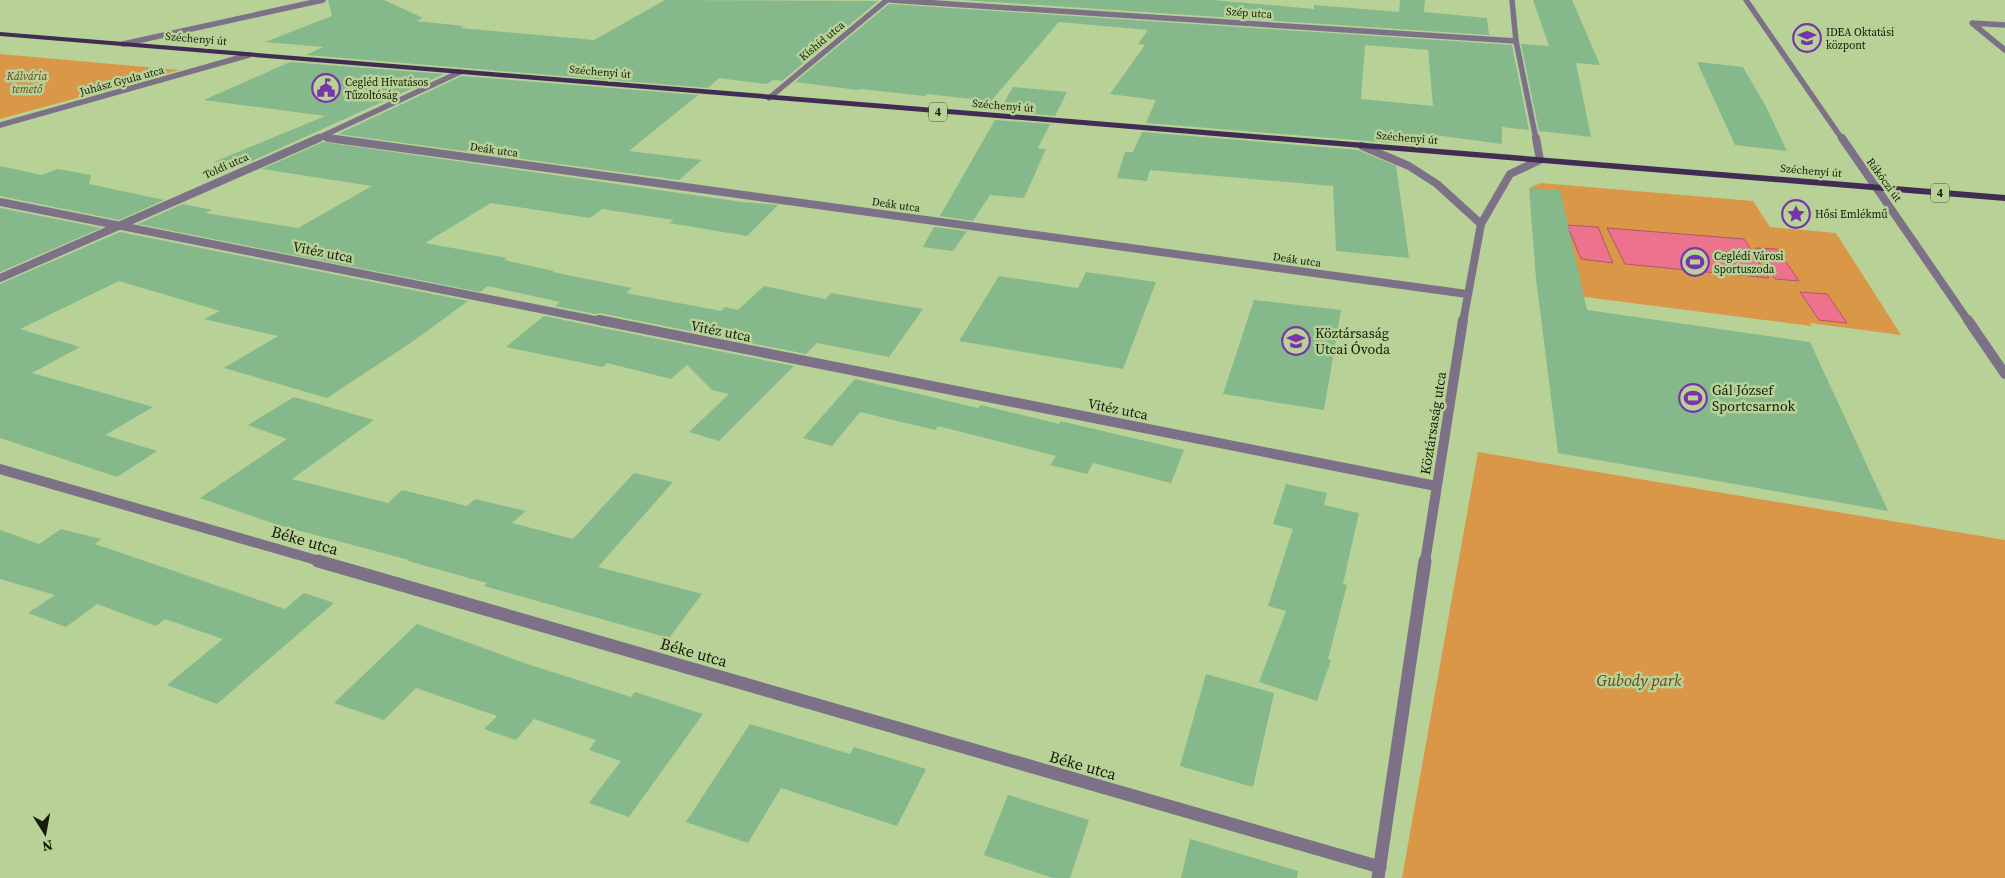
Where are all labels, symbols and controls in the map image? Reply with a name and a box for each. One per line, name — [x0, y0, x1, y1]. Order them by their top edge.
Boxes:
street label: Szép utca — [1225, 4, 1273, 22]
street label: Kishíd utca — [796, 17, 848, 64]
school or university icon: IDEA Oktatási központ — [1792, 23, 1822, 53]
place label: IDEA Oktatási központ — [1826, 25, 1894, 53]
street label: Széchenyi út — [165, 29, 228, 49]
street label: Juhász Gyula utca — [77, 62, 166, 100]
street label: Széchenyi út — [569, 62, 632, 82]
park label: Kálvária temető — [6, 69, 47, 97]
public building icon: Cegléd Hivatásos Tűzoltóság — [311, 73, 341, 103]
place label: Cegléd Hivatásos Tűzoltóság — [345, 75, 429, 103]
street label: Széchenyi út — [972, 96, 1035, 116]
road number: 4 — [929, 102, 947, 121]
street label: Széchenyi út — [1376, 128, 1439, 148]
street label: Deák utca — [469, 139, 519, 161]
street label: Toldi utca — [201, 149, 251, 183]
street label: Rákóczi út — [1863, 155, 1905, 205]
street label: Széchenyi út — [1780, 161, 1843, 181]
road number: 4 — [1931, 184, 1949, 202]
street label: Deák utca — [871, 194, 921, 216]
place icon: Hősi Emlékmű — [1781, 199, 1811, 229]
place label: Hősi Emlékmű — [1815, 207, 1888, 222]
street label: Vitéz utca — [291, 236, 356, 268]
sports icon: Ceglédi Városi Sportuszoda — [1680, 247, 1710, 277]
street label: Deák utca — [1272, 249, 1322, 271]
place label: Ceglédi Városi Sportuszoda — [1714, 249, 1784, 277]
street label: Vitéz utca — [689, 315, 754, 347]
place label: Köztársaság Utcai Óvoda — [1315, 323, 1391, 359]
school or university icon: Köztársaság Utcai Óvoda — [1281, 326, 1311, 356]
street label: Köztársaság utca — [1415, 369, 1451, 476]
place label: Gál József Sportcsarnok — [1712, 380, 1796, 416]
sports icon: Gál József Sportcsarnok — [1678, 383, 1708, 413]
street label: Vitéz utca — [1086, 393, 1151, 425]
street label: Béke utca — [269, 520, 342, 560]
street label: Béke utca — [658, 632, 731, 672]
park label: Gubody park — [1597, 669, 1682, 691]
street label: Béke utca — [1047, 745, 1120, 785]
north arrow — [20, 808, 70, 858]
text: N — [41, 835, 54, 857]

